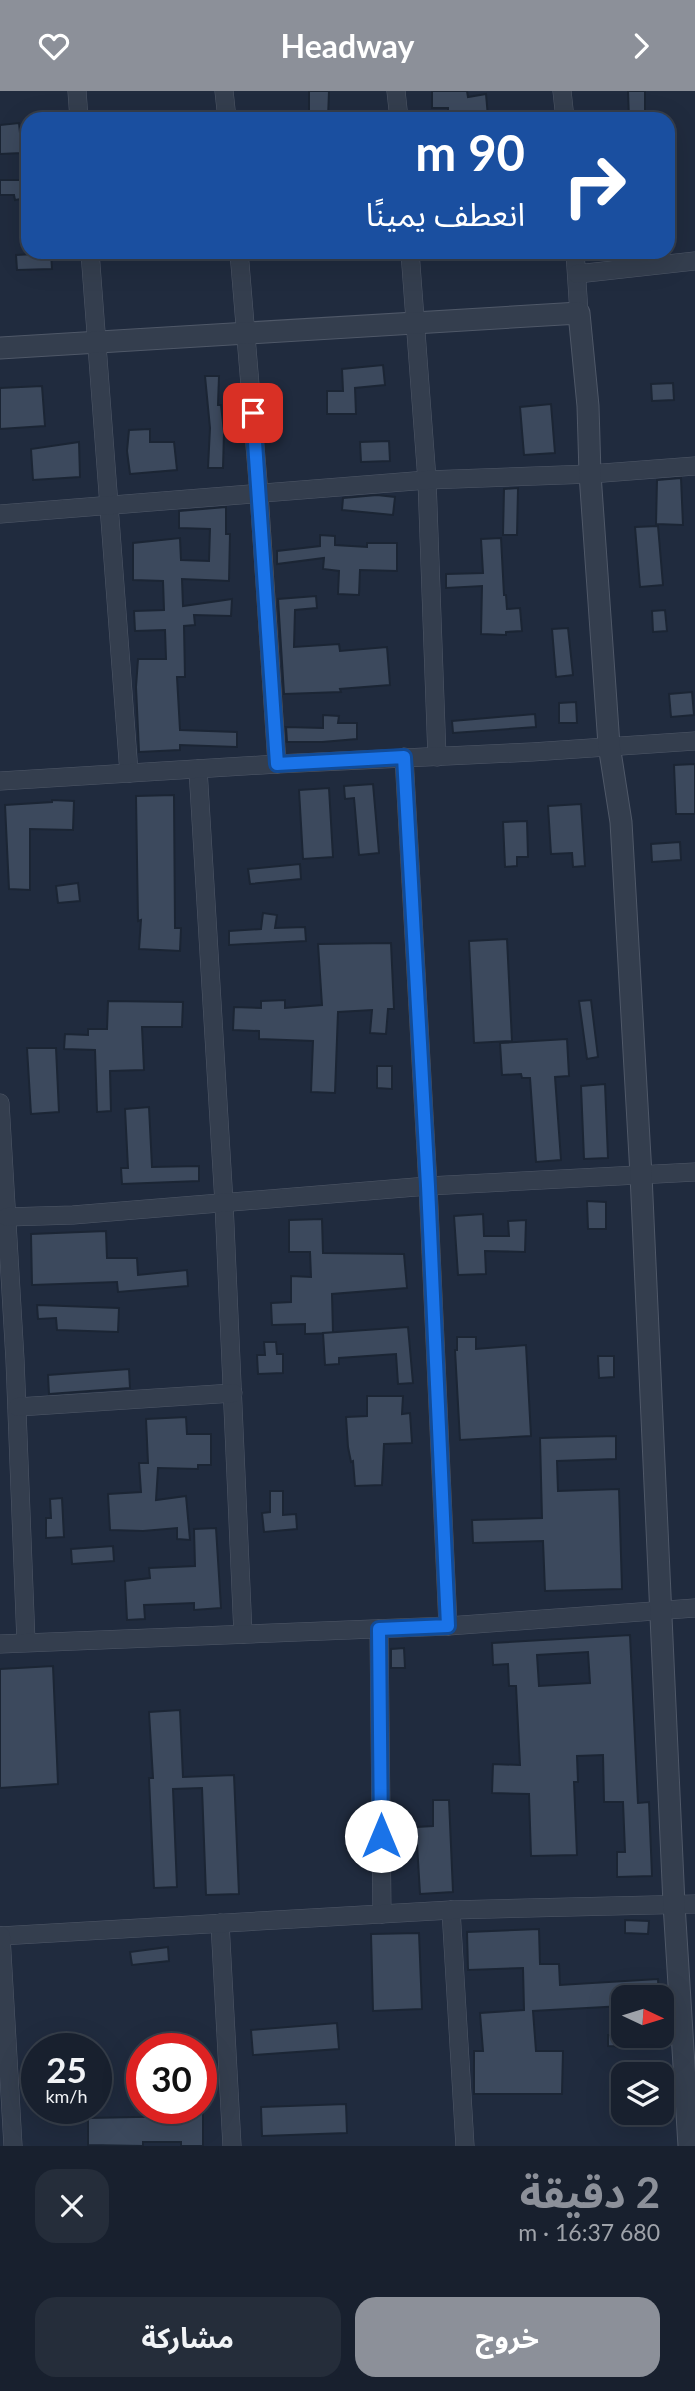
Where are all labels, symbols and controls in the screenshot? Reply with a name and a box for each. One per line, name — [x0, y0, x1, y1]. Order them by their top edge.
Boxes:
text: Headway — [281, 26, 414, 65]
icon: heart — [35, 27, 73, 65]
icon: forward — [622, 27, 660, 65]
text: 90 m — [415, 123, 525, 181]
icon: right — [549, 140, 640, 231]
text: انعطف يمينًا — [366, 194, 525, 233]
pin — [223, 383, 283, 443]
icon: arrive — [234, 394, 272, 432]
position arrow — [344, 1799, 418, 1873]
north arrow — [611, 1985, 674, 2047]
map controls — [611, 1985, 674, 2125]
speed limit sign: 30 — [126, 2033, 217, 2124]
text: 25 — [46, 2048, 87, 2090]
button: layers — [611, 2062, 674, 2125]
text: km/h — [45, 2085, 88, 2107]
text: 2 دقيقة — [520, 2167, 660, 2217]
button: close — [35, 2169, 109, 2243]
text: 680 m · 16:37 — [518, 2218, 660, 2246]
button: مشاركة — [35, 2297, 341, 2377]
button: خروج — [355, 2297, 660, 2377]

